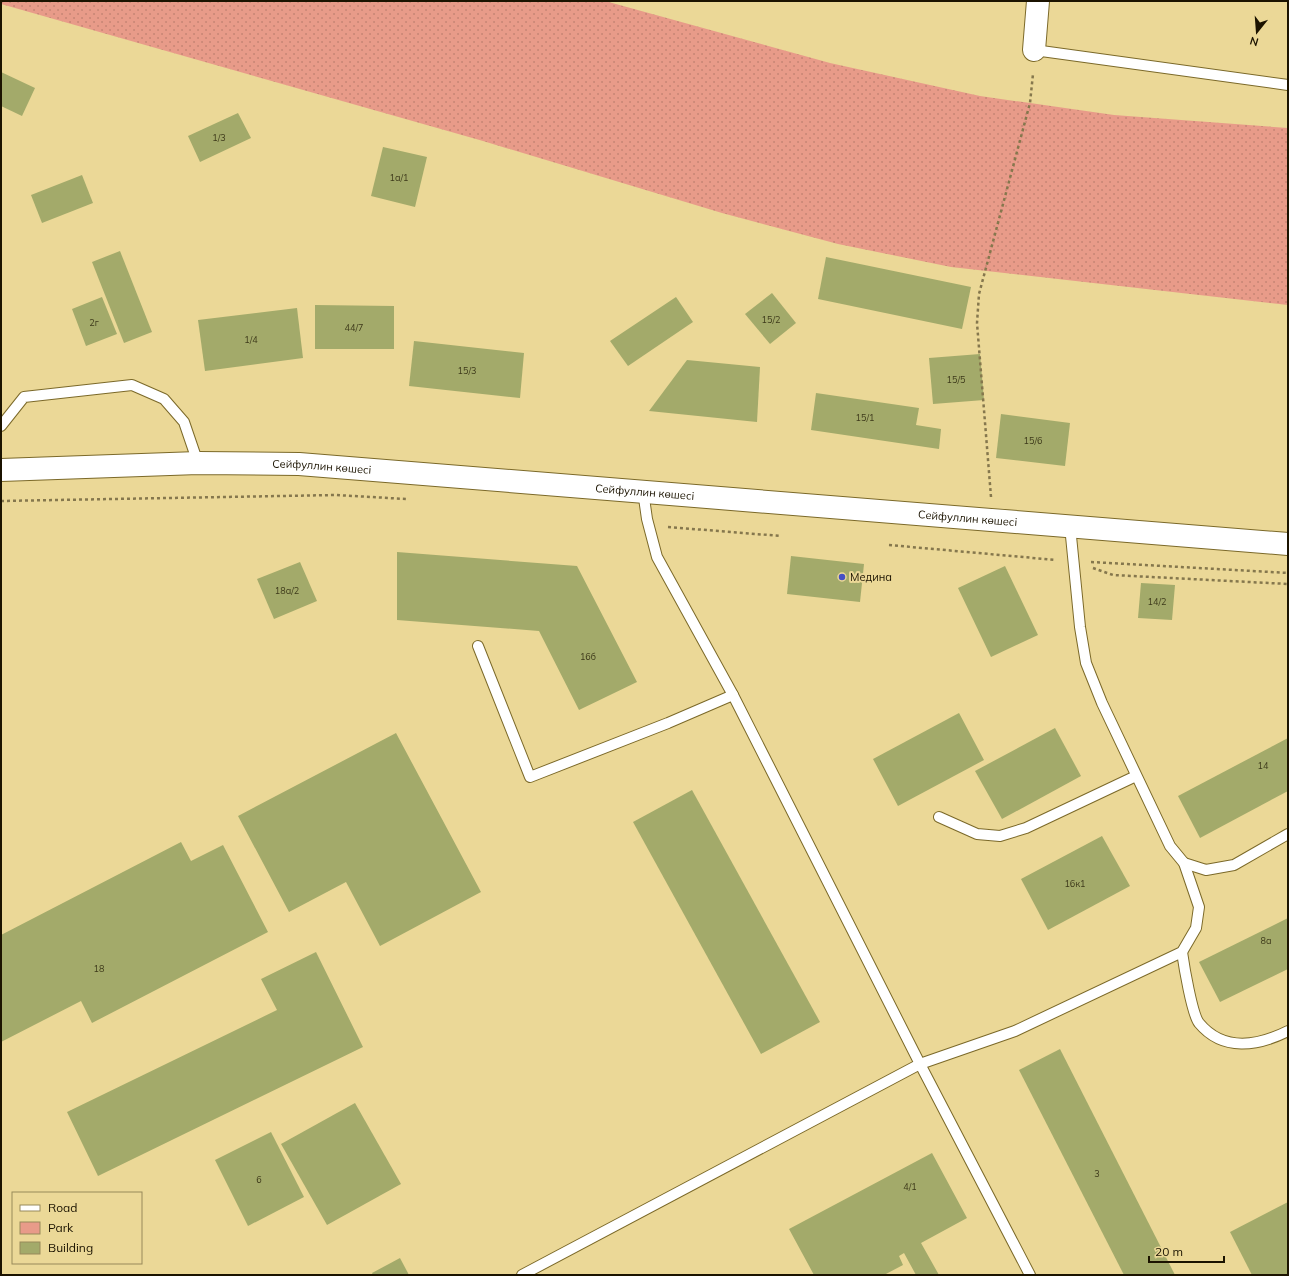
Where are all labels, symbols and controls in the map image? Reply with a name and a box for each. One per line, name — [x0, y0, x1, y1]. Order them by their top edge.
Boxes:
north arrow — [1237, 12, 1277, 52]
text: N — [1248, 34, 1260, 49]
house number: 1/3 — [212, 132, 226, 143]
house number: 1а/1 — [390, 172, 408, 183]
house number: 15/2 — [762, 314, 780, 325]
house number: 2г — [89, 317, 99, 328]
house number: 44/7 — [345, 322, 363, 333]
house number: 1/4 — [244, 334, 258, 345]
house number: 15/3 — [458, 365, 476, 376]
house number: 15/5 — [947, 374, 966, 385]
house number: 15/1 — [856, 412, 874, 423]
house number: 15/6 — [1024, 435, 1042, 446]
street label: Сейфуллин көшесі — [272, 457, 372, 477]
street label: Сейфуллин көшесі — [595, 481, 695, 503]
street label: Сейфуллин көшесі — [918, 507, 1018, 529]
place label: Медина — [850, 570, 892, 584]
marker: Медина — [837, 572, 847, 582]
house number: 18а/2 — [275, 585, 299, 596]
house number: 14/2 — [1148, 596, 1166, 607]
house number: 16б — [580, 651, 596, 662]
house number: 14 — [1258, 760, 1269, 771]
house number: 16к1 — [1064, 878, 1086, 889]
house number: 8а — [1261, 935, 1271, 946]
house number: 18 — [94, 963, 104, 974]
house number: 3 — [1094, 1168, 1100, 1179]
house number: 6 — [256, 1174, 262, 1185]
house number: 4/1 — [903, 1181, 917, 1192]
legend — [12, 1192, 142, 1264]
text: Road — [48, 1200, 77, 1215]
text: Park — [48, 1220, 74, 1235]
scale bar — [1149, 1238, 1224, 1264]
text: Building — [48, 1240, 93, 1255]
text: 20 m — [1155, 1244, 1183, 1259]

